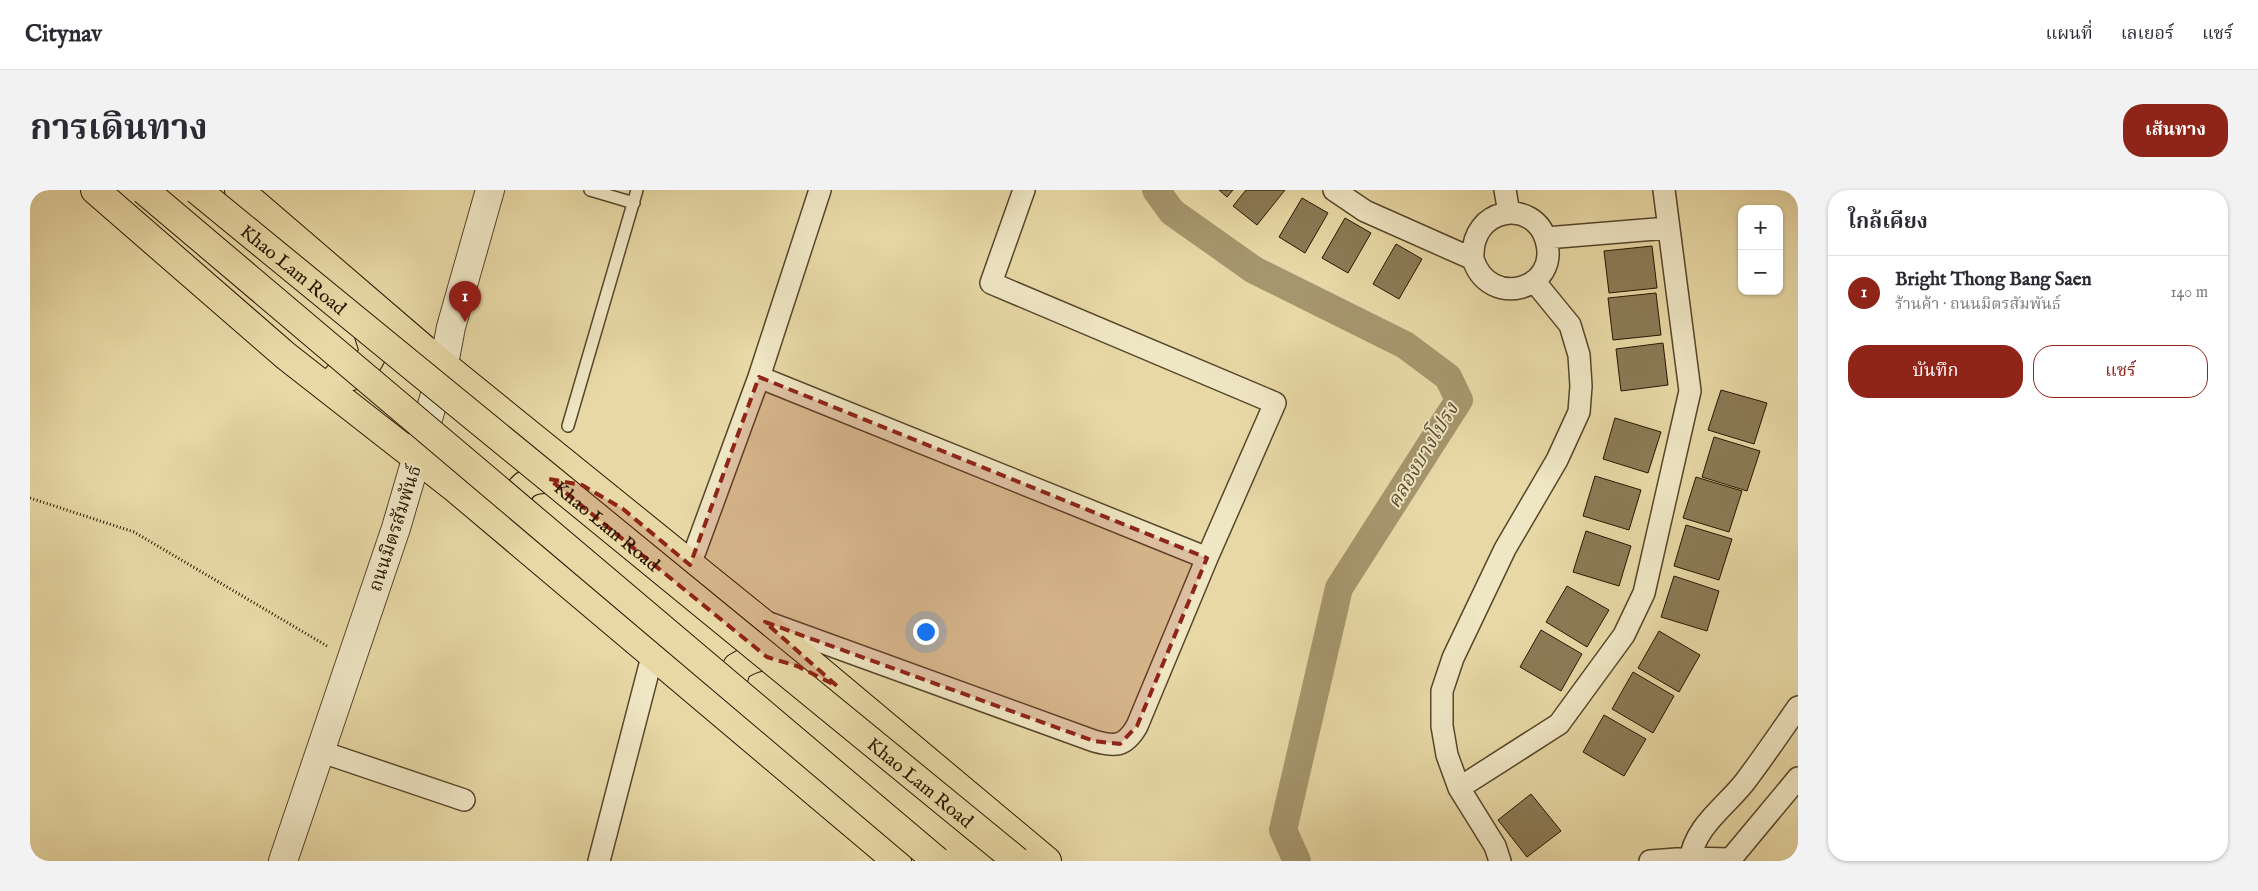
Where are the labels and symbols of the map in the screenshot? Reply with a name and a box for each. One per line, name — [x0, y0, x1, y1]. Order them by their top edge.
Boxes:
street label: Khao Lam Road — [235, 220, 351, 322]
pin: 1 — [449, 281, 481, 322]
water label: คลองบางโปรง — [1379, 396, 1465, 513]
street label: ถนนมิตรสัมพันธ์ — [363, 461, 428, 595]
street label: Khao Lam Road — [548, 477, 665, 578]
your location — [913, 619, 939, 645]
street label: Khao Lam Road — [861, 733, 978, 835]

